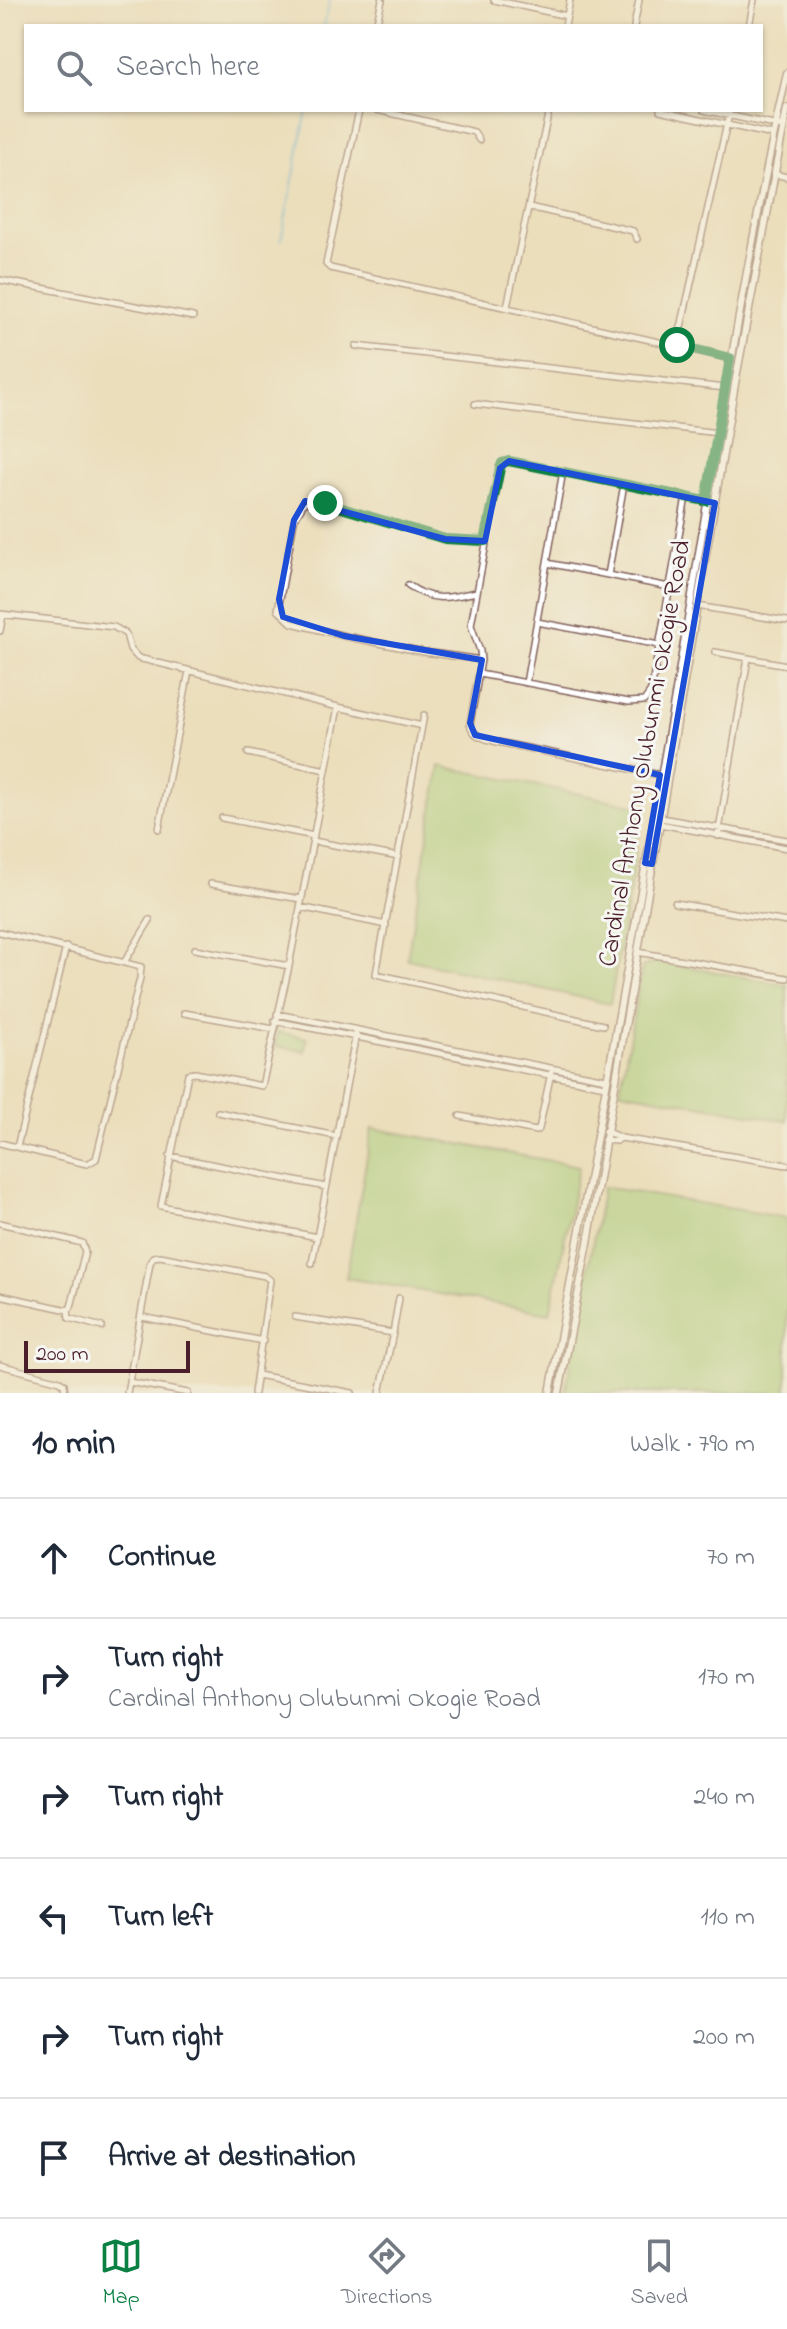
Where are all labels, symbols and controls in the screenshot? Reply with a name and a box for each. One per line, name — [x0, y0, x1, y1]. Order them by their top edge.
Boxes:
search box — [24, 24, 763, 112]
icon: search — [52, 46, 96, 90]
text: Search here — [116, 46, 260, 90]
route start — [659, 327, 695, 363]
route end — [307, 485, 343, 521]
street label: Cardinal Anthony Olubunmi Okogie Road — [590, 537, 702, 970]
scale bar — [24, 1337, 190, 1373]
text: 200 m — [36, 1339, 89, 1371]
text: 10 min — [32, 1420, 115, 1470]
text: Walk · 790 m — [630, 1426, 755, 1464]
icon: ahead — [32, 1536, 76, 1580]
text: Continue — [108, 1536, 216, 1580]
text: 70 m — [706, 1539, 755, 1577]
text: Turn right — [108, 1637, 223, 1681]
icon: right — [32, 1656, 76, 1700]
text: 170 m — [698, 1659, 755, 1697]
text: Cardinal Anthony Olubunmi Okogie Road — [108, 1681, 541, 1719]
icon: right — [32, 1776, 76, 1820]
text: Turn right — [108, 1776, 223, 1820]
text: 240 m — [693, 1779, 755, 1817]
icon: left — [32, 1896, 76, 1940]
text: Turn left — [108, 1896, 213, 1940]
text: 110 m — [701, 1899, 755, 1937]
icon: right — [32, 2016, 76, 2060]
text: Turn right — [108, 2016, 223, 2060]
text: 200 m — [693, 2019, 755, 2057]
icon: arrive — [32, 2136, 76, 2180]
text: Arrive at destination — [108, 2136, 356, 2180]
tab: Map — [99, 2234, 143, 2314]
tab: Directions — [341, 2234, 432, 2314]
tab: Saved — [631, 2234, 688, 2314]

